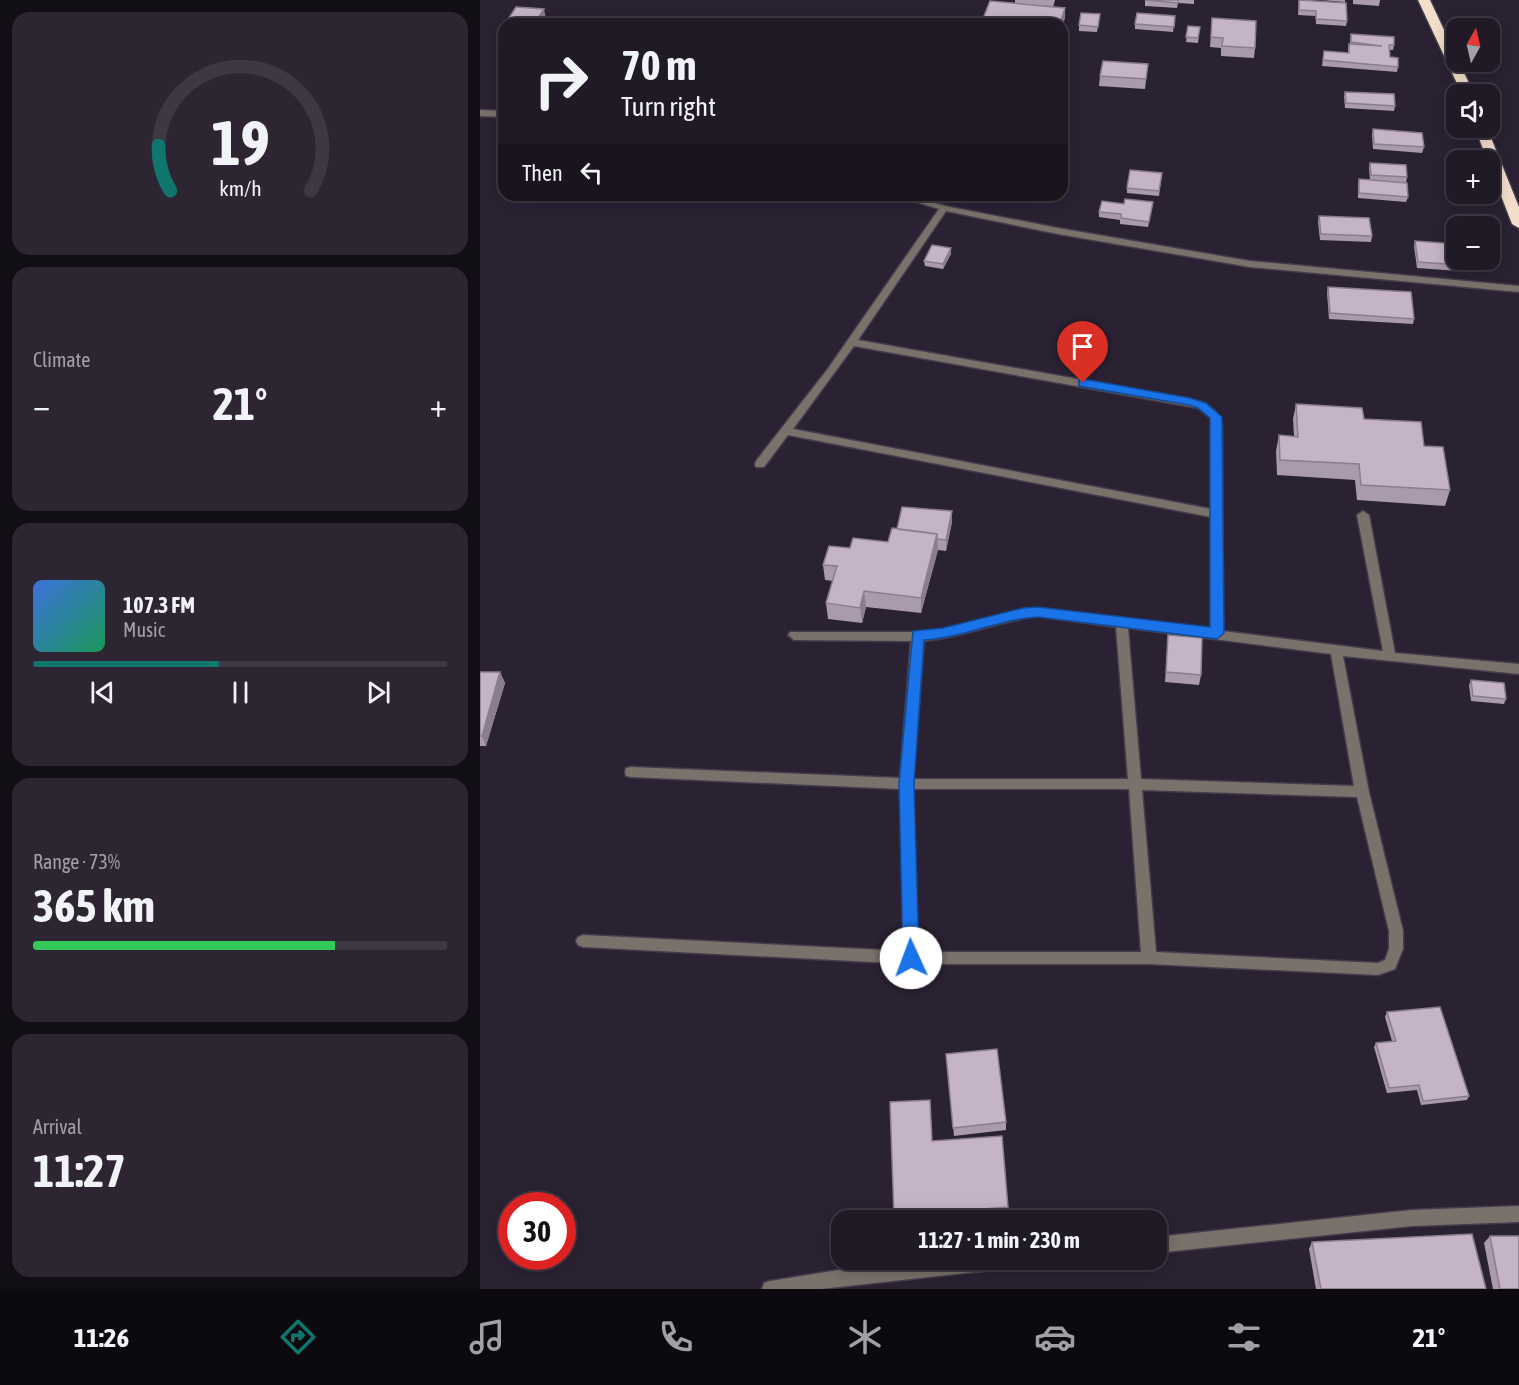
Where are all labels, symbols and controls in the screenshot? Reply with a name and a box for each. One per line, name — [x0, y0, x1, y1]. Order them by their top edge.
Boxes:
north arrow — [1446, 18, 1500, 72]
map controls — [1446, 18, 1500, 270]
text: 70 m — [621, 41, 696, 89]
icon: right — [522, 42, 600, 120]
button: sound — [1446, 84, 1500, 138]
text: Turn right — [621, 91, 716, 122]
text: 19 — [211, 107, 269, 178]
button: + — [1446, 150, 1500, 204]
icon: left — [575, 156, 608, 189]
text: Then — [522, 160, 563, 186]
text: km/h — [219, 176, 261, 201]
button: − — [1446, 216, 1500, 270]
pin — [1057, 321, 1108, 383]
icon: arrive — [1066, 330, 1099, 363]
text: Climate — [33, 348, 90, 371]
text: 21° — [213, 378, 267, 430]
text: − — [33, 386, 50, 424]
text: + — [430, 386, 447, 424]
text: 107.3 FM — [123, 592, 195, 618]
text: Music — [123, 618, 165, 641]
icon: previous — [86, 676, 119, 709]
icon: pause — [224, 676, 257, 709]
icon: next — [362, 676, 395, 709]
text: Range · 73% — [33, 850, 120, 873]
text: 365 km — [33, 880, 155, 932]
position arrow — [879, 926, 943, 990]
text: Arrival — [33, 1115, 82, 1138]
text: 11:27 — [33, 1145, 126, 1197]
speed limit sign: 30 — [498, 1192, 576, 1270]
text: 11:27 · 1 min · 230 m — [918, 1227, 1080, 1253]
icon: directions — [277, 1316, 319, 1358]
icon: music — [466, 1316, 508, 1358]
icon: phone — [655, 1316, 697, 1358]
icon: climate — [844, 1316, 886, 1358]
icon: car — [1034, 1316, 1076, 1358]
icon: filters — [1223, 1316, 1265, 1358]
text: 11:26 — [74, 1322, 129, 1353]
text: 21° — [1412, 1322, 1445, 1353]

